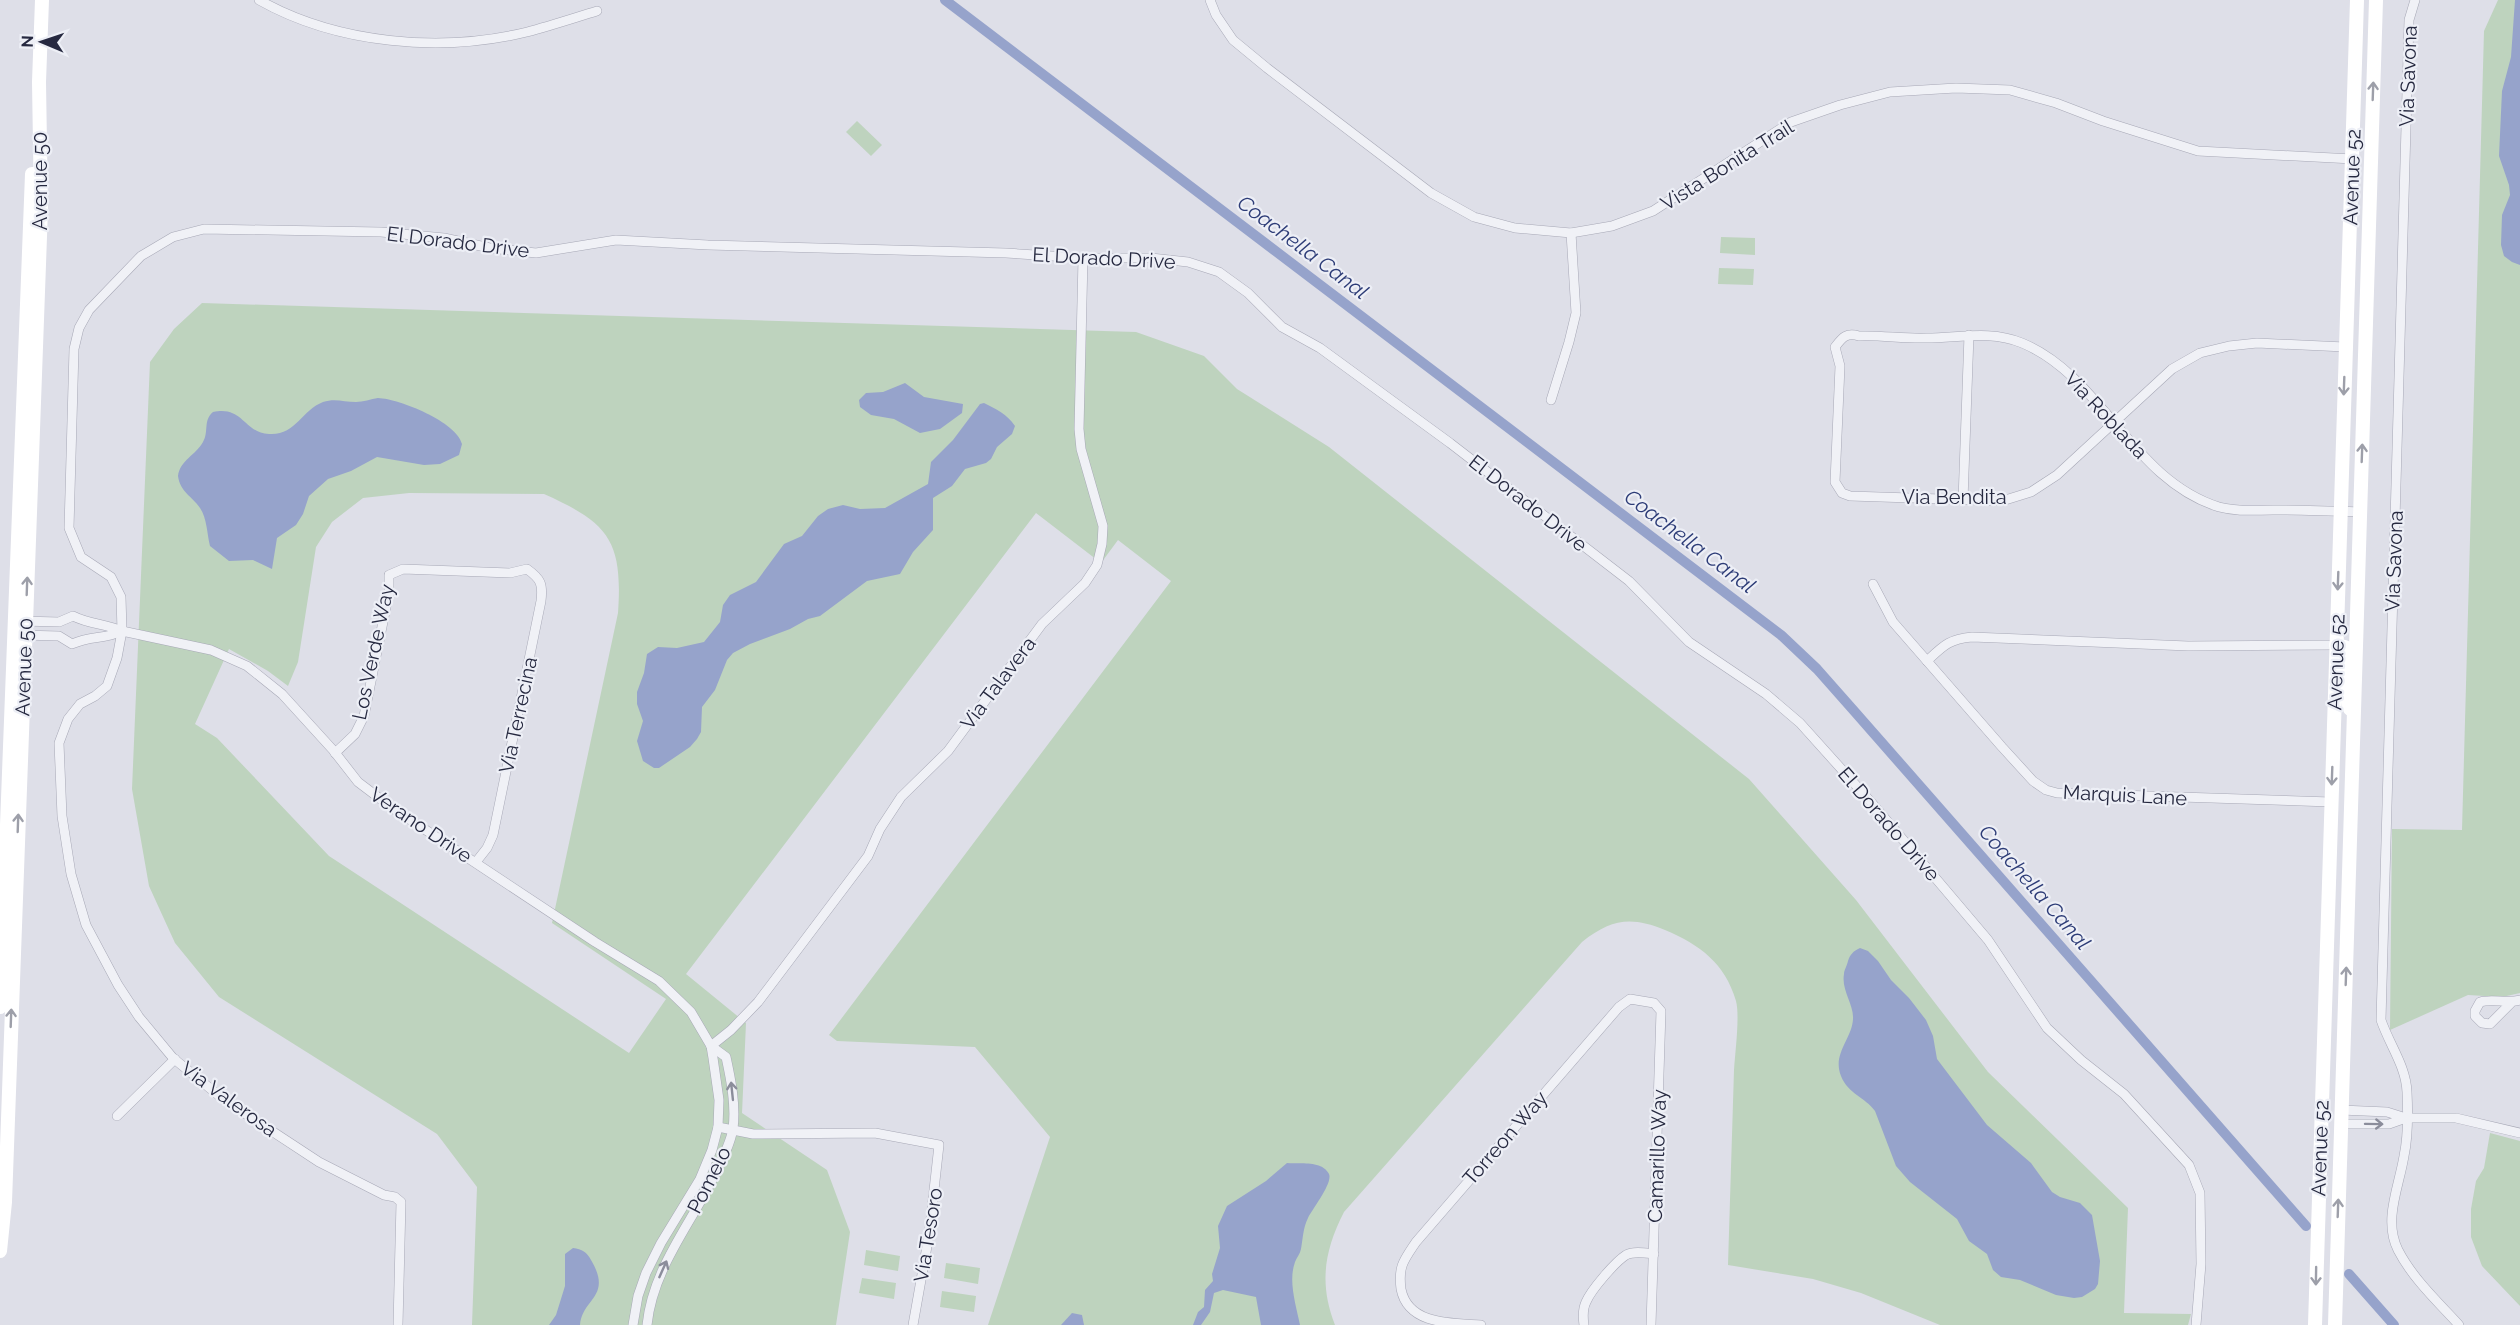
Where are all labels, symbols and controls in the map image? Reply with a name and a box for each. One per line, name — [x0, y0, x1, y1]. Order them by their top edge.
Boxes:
north arrow — [12, 12, 72, 72]
street label: Via Savona — [2394, 25, 2422, 127]
text: N — [18, 35, 37, 48]
one-way arrow — [2368, 81, 2379, 101]
street label: Vista Bonita Trail — [1656, 114, 1798, 215]
street label: Avenue 52 — [2338, 128, 2366, 226]
street label: Avenue 50 — [28, 132, 52, 230]
water label: Coachella Canal — [1233, 190, 1373, 304]
street label: El Dorado Drive — [385, 221, 531, 263]
street label: El Dorado Drive — [1032, 242, 1176, 274]
street label: Via Roblada — [2060, 366, 2152, 464]
one-way arrow — [2339, 376, 2350, 396]
one-way arrow — [2356, 444, 2368, 464]
street label: El Dorado Drive — [1464, 449, 1592, 557]
water label: Coachella Canal — [1620, 484, 1760, 598]
street label: Via Bendita — [1901, 485, 2007, 509]
street label: Via Savona — [2380, 510, 2408, 612]
one-way arrow — [2333, 571, 2344, 591]
one-way arrow — [21, 576, 33, 596]
street label: Los Verde Way — [347, 582, 399, 722]
street label: Avenue 52 — [2322, 613, 2350, 711]
street label: Avenue 50 — [10, 617, 38, 717]
street label: Via Talavera — [955, 632, 1041, 734]
street label: Via Terrecina — [494, 655, 542, 775]
street label: El Dorado Drive — [1833, 762, 1945, 886]
one-way arrow — [2326, 766, 2338, 786]
street label: Marquis Lane — [2062, 780, 2188, 810]
street label: Verano Drive — [365, 782, 477, 868]
one-way arrow — [13, 813, 24, 833]
water label: Coachella Canal — [1974, 819, 2096, 955]
one-way arrow — [2340, 966, 2351, 986]
one-way arrow — [6, 1008, 17, 1028]
street label: Via Valerosa — [176, 1056, 282, 1142]
one-way arrow — [726, 1082, 737, 1102]
street label: Torreon Way — [1458, 1086, 1552, 1190]
street label: Camarillo Way — [1643, 1089, 1671, 1223]
street label: Avenue 52 — [2306, 1099, 2334, 1197]
one-way arrow — [2364, 1118, 2384, 1130]
street label: Pomelo — [682, 1143, 736, 1217]
street label: Via Tesoro — [909, 1186, 947, 1284]
one-way arrow — [2333, 1198, 2344, 1218]
one-way arrow — [658, 1260, 669, 1279]
one-way arrow — [2311, 1266, 2322, 1286]

